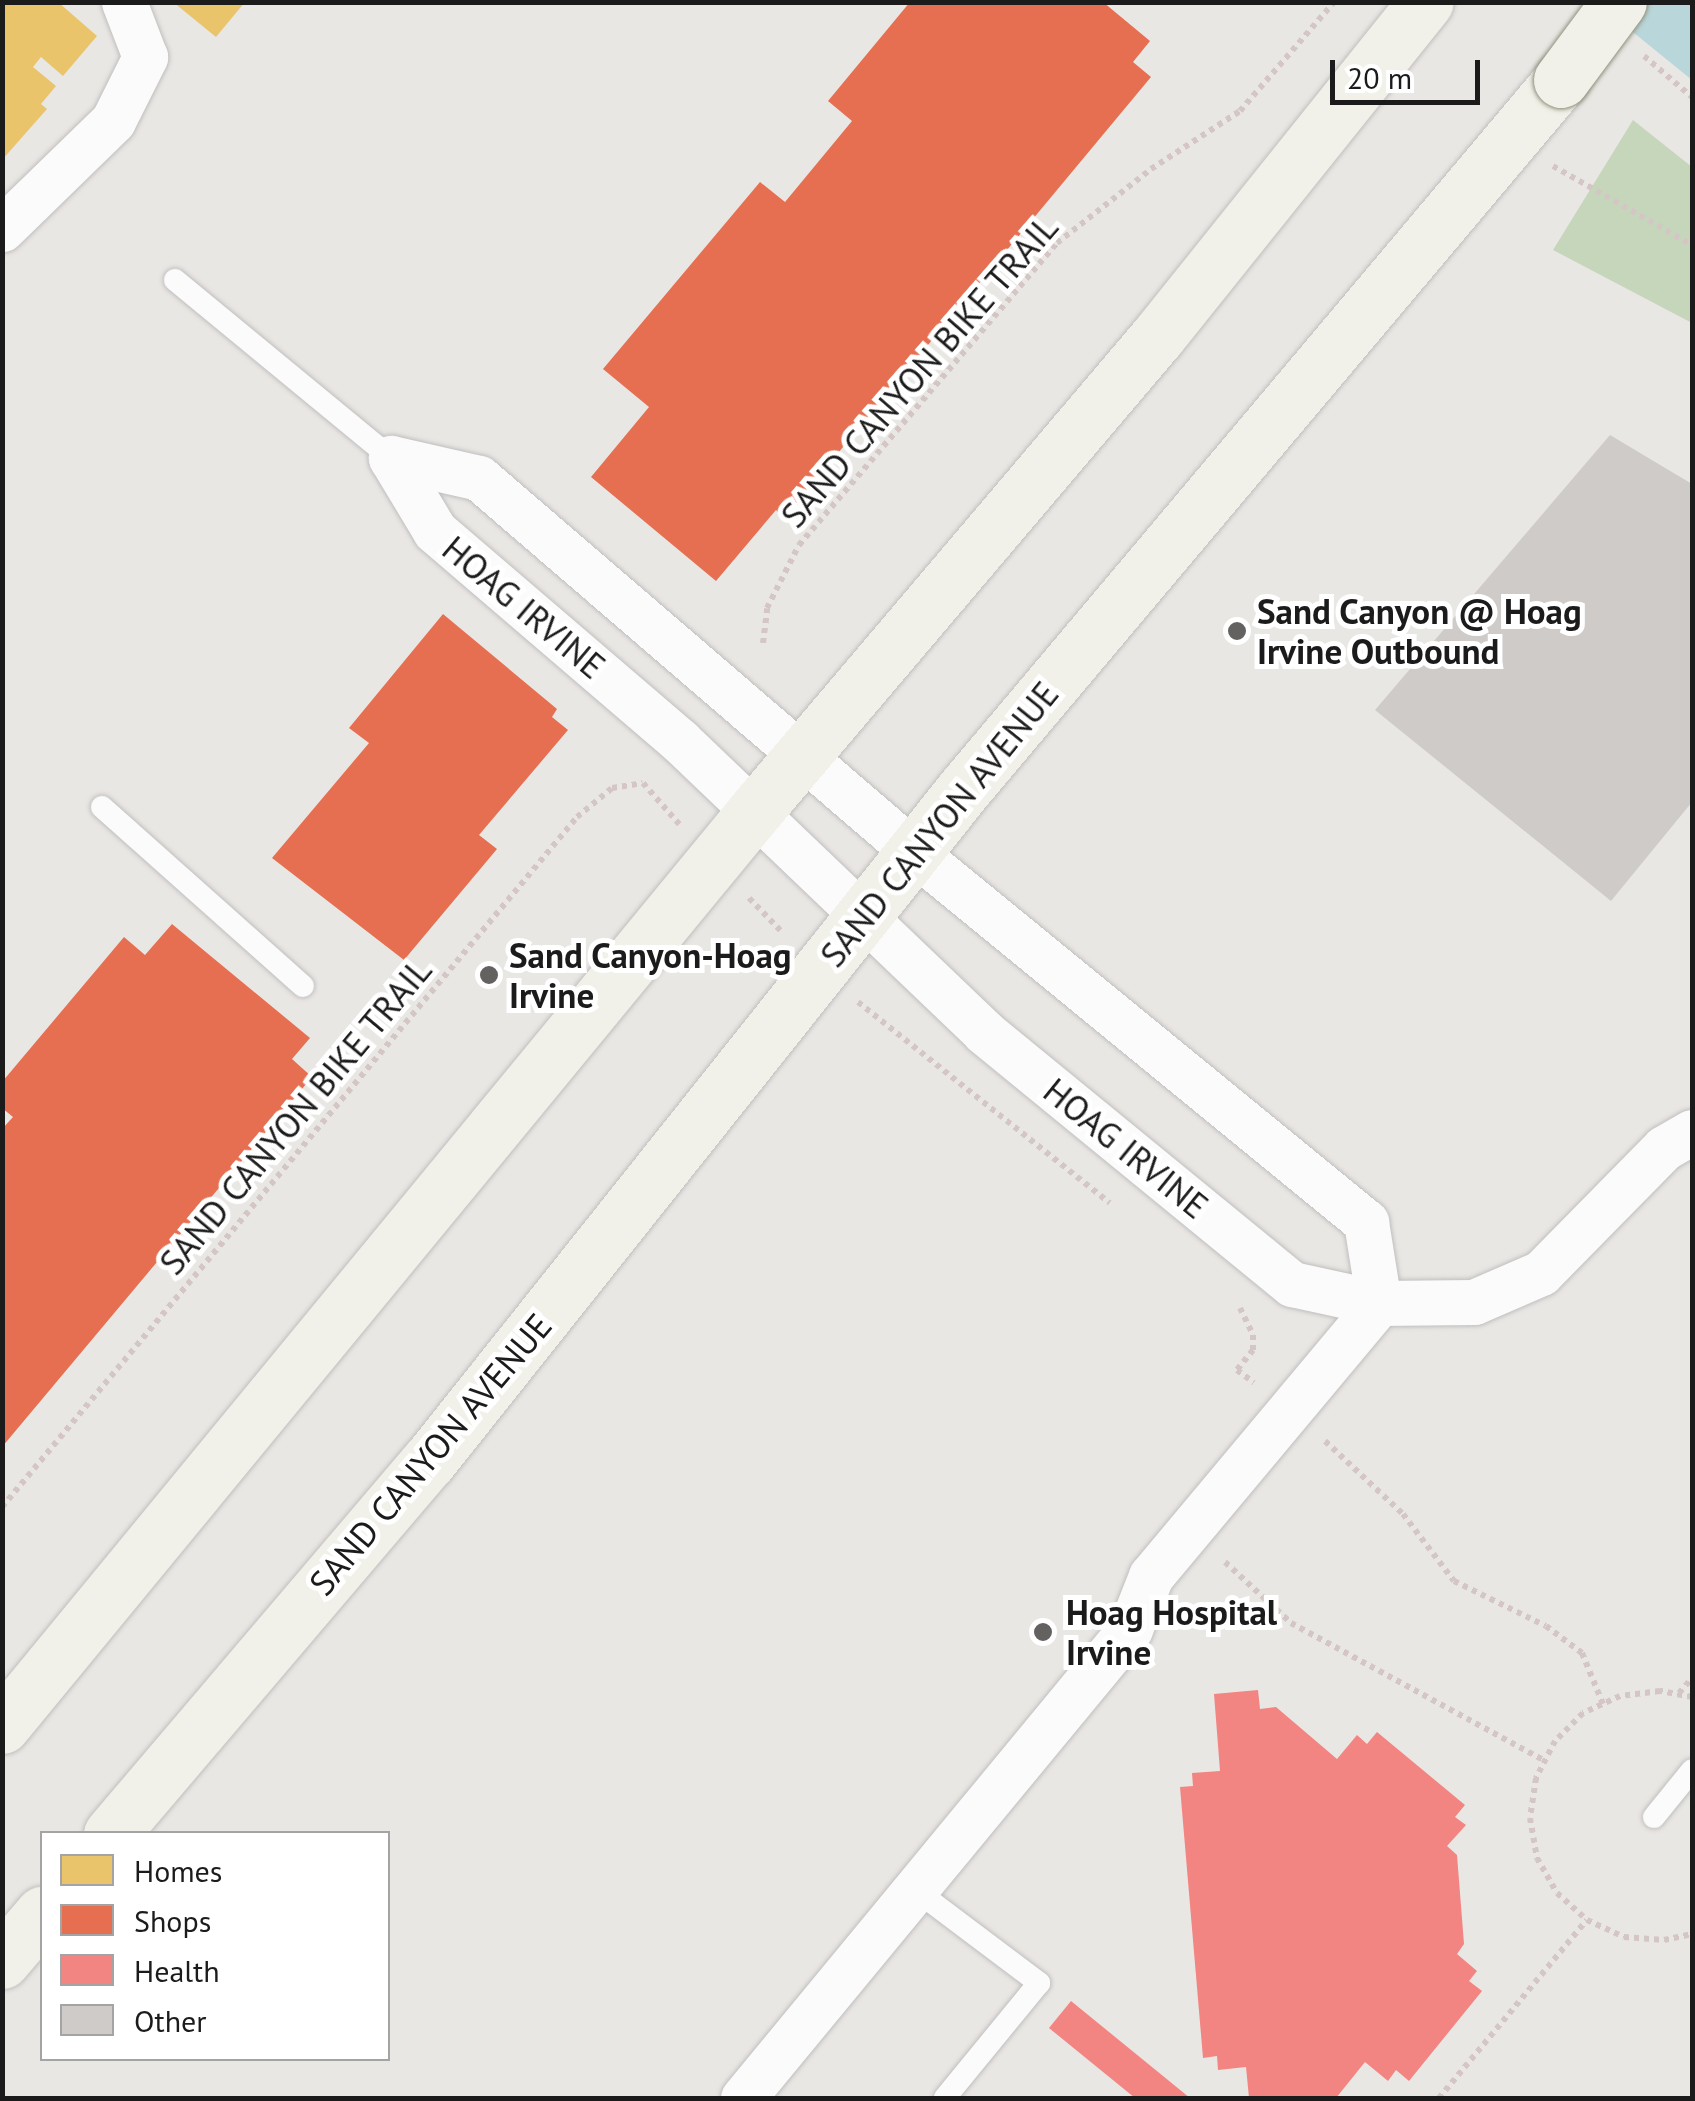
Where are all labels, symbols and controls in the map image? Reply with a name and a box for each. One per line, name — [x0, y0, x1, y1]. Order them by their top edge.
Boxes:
scale bar — [1335, 40, 1485, 102]
text: 20 m — [1347, 58, 1412, 97]
street label: SAND CANYON BIKE TRAIL — [772, 206, 1066, 536]
street label: HOAG IRVINE — [434, 527, 614, 687]
place label: Sand Canyon @ Hoag Irvine Outbound — [1257, 590, 1582, 672]
marker: Sand Canyon @ Hoag Irvine Outbound — [1226, 620, 1248, 642]
street label: SAND CANYON AVENUE — [811, 673, 1067, 975]
place label: Sand Canyon-Hoag Irvine — [509, 934, 792, 1016]
street label: SAND CANYON BIKE TRAIL — [150, 949, 440, 1283]
marker: Sand Canyon-Hoag Irvine — [478, 964, 500, 986]
street label: HOAG IRVINE — [1036, 1069, 1216, 1227]
street label: SAND CANYON AVENUE — [300, 1304, 560, 1604]
place label: Hoag Hospital Irvine — [1066, 1591, 1277, 1673]
marker: Hoag Hospital Irvine — [1030, 1619, 1056, 1645]
legend — [40, 1831, 390, 2061]
text: Homes — [134, 1851, 222, 1890]
text: Shops — [134, 1901, 211, 1940]
text: Health — [134, 1951, 220, 1990]
text: Other — [134, 2001, 207, 2040]

